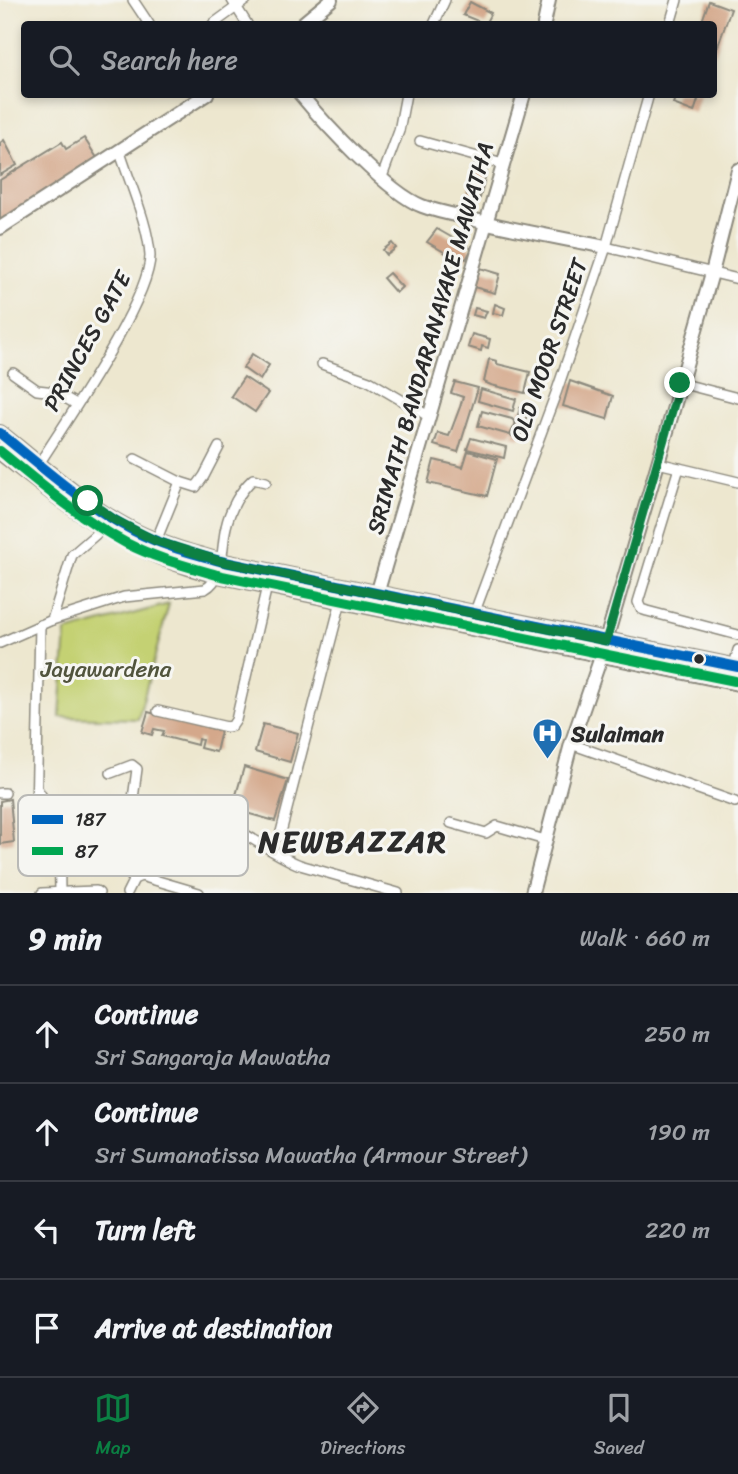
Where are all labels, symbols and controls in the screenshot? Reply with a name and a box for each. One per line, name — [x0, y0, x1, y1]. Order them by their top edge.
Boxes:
search box — [21, 21, 717, 98]
text: Search here — [101, 37, 238, 83]
icon: search — [45, 41, 83, 79]
street label: SRIMATH BANDARANAYAKE MAWATHA — [355, 137, 506, 539]
street label: OLD MOOR STREET — [499, 251, 601, 447]
street label: PRINCES GATE — [32, 262, 144, 419]
route end — [664, 367, 695, 398]
route start — [72, 485, 103, 516]
park label: Jayawardena — [40, 649, 172, 690]
unlabelled marker — [692, 652, 706, 666]
place label: Sulaiman — [570, 714, 664, 755]
hospital icon: Sulaiman — [531, 717, 565, 761]
legend — [18, 795, 248, 876]
text: 187 — [75, 803, 107, 836]
district label: NEWBAZZAR — [258, 815, 447, 869]
text: 87 — [75, 835, 98, 868]
text: 9 min — [28, 912, 102, 966]
text: Walk · 660 m — [580, 918, 710, 959]
text: Continue — [95, 991, 198, 1037]
text: 250 m — [644, 1014, 710, 1055]
icon: ahead — [28, 1015, 66, 1053]
text: Sri Sangaraja Mawatha — [95, 1037, 330, 1078]
text: Continue — [95, 1089, 198, 1135]
text: 190 m — [648, 1112, 710, 1153]
icon: ahead — [28, 1113, 66, 1151]
text: Sri Sumanatissa Mawatha (Armour Street) — [95, 1135, 527, 1176]
text: Turn left — [95, 1207, 195, 1253]
text: 220 m — [645, 1210, 710, 1251]
icon: left — [28, 1211, 66, 1249]
text: Arrive at destination — [95, 1305, 332, 1351]
icon: arrive — [28, 1309, 66, 1347]
tab: Map — [94, 1389, 132, 1464]
tab: Directions — [320, 1389, 406, 1464]
tab: Saved — [594, 1389, 644, 1464]

